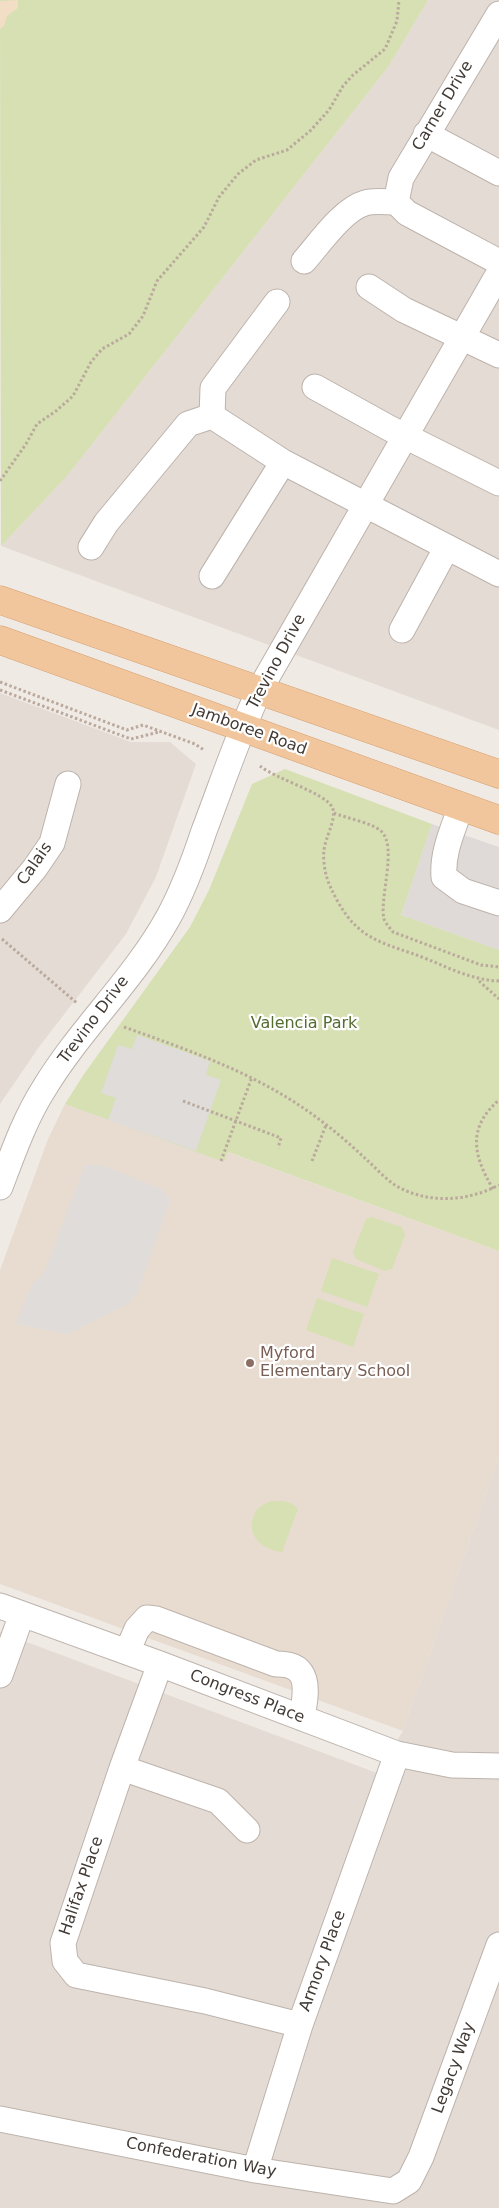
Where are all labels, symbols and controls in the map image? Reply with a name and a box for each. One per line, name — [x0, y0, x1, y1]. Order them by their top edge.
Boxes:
street label: Carner Drive — [409, 58, 477, 154]
street label: Trevino Drive — [244, 611, 310, 713]
street label: Jamboree Road — [189, 700, 309, 760]
street label: Calais — [13, 839, 57, 889]
street label: Trevino Drive — [55, 972, 133, 1068]
park label: Valencia Park — [251, 1014, 357, 1034]
place label: Myford Elementary School — [260, 1344, 410, 1382]
marker: Myford Elementary School — [244, 1357, 256, 1369]
street label: Congress Place — [187, 1666, 307, 1728]
street label: Halifax Place — [56, 1834, 108, 1938]
street label: Armory Place — [296, 1908, 350, 2014]
street label: Legacy Way — [429, 2020, 479, 2116]
street label: Confederation Way — [124, 2134, 278, 2182]

